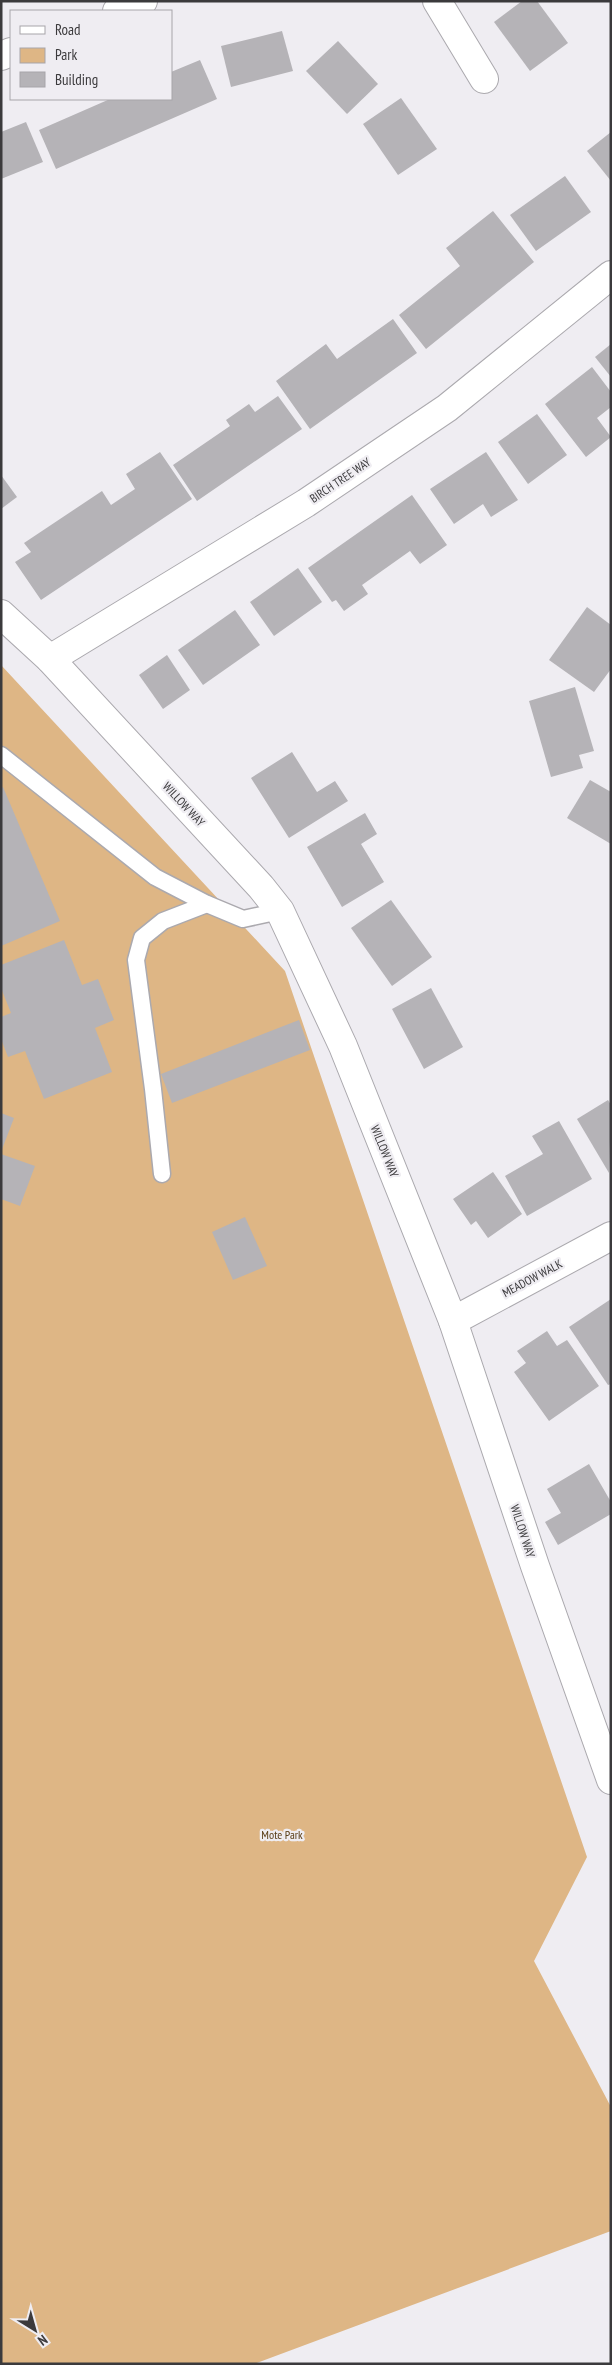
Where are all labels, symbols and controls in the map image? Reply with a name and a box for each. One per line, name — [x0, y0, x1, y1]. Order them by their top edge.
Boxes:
legend — [10, 10, 172, 100]
text: Road — [55, 20, 81, 39]
text: Park — [55, 45, 77, 64]
text: Building — [55, 70, 98, 89]
street label: BIRCH TREE WAY — [307, 454, 374, 506]
street label: WILLOW WAY — [160, 779, 209, 830]
street label: WILLOW WAY — [368, 1123, 402, 1180]
street label: MEADOW WALK — [499, 1256, 565, 1300]
street label: WILLOW WAY — [507, 1503, 539, 1560]
park label: Mote Park — [261, 1827, 303, 1842]
north arrow — [10, 2305, 60, 2355]
text: N — [34, 2331, 51, 2350]

